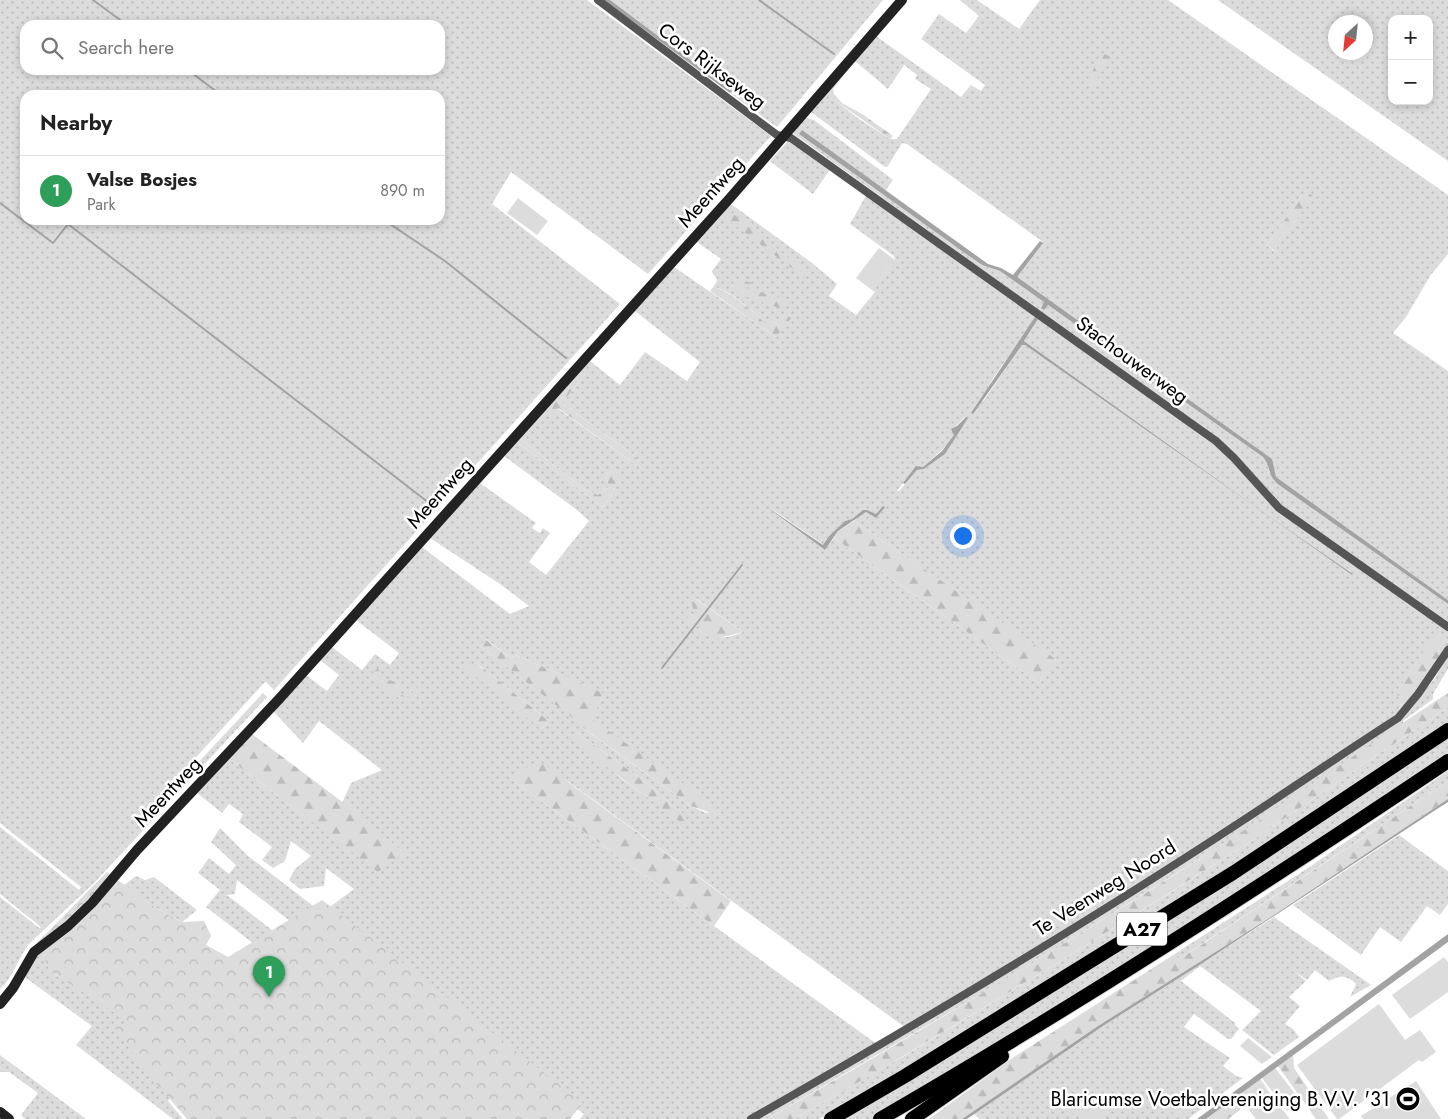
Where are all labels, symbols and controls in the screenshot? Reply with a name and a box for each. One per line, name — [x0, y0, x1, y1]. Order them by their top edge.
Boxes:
north arrow — [1328, 15, 1373, 60]
map controls — [1388, 15, 1433, 105]
button: + — [1388, 15, 1433, 60]
street label: Cors Rijkseweg — [652, 16, 772, 116]
search box — [20, 20, 445, 75]
icon: search — [38, 34, 66, 62]
text: Search here — [78, 34, 174, 61]
button: − — [1388, 60, 1433, 105]
text: Nearby — [40, 108, 112, 138]
street label: Meentweg — [671, 150, 751, 234]
text: Valse Bosjes — [87, 166, 197, 193]
text: 1 — [52, 179, 60, 202]
text: 890 m — [380, 179, 425, 202]
text: Park — [87, 193, 116, 216]
street label: Stachouwerweg — [1070, 309, 1194, 411]
street label: Meentweg — [400, 451, 480, 535]
your location — [950, 523, 976, 549]
street label: Meentweg — [128, 750, 208, 834]
street label: Te Veenweg Noord — [1028, 833, 1182, 943]
road number: A27 — [1117, 912, 1167, 946]
pin: 1 — [253, 956, 285, 997]
place label: Blaricumse Voetbalvereniging B.V.V. '31 — [1051, 1085, 1390, 1114]
sports icon: Blaricumse Voetbalvereniging B.V.V. '31 — [1395, 1086, 1421, 1112]

